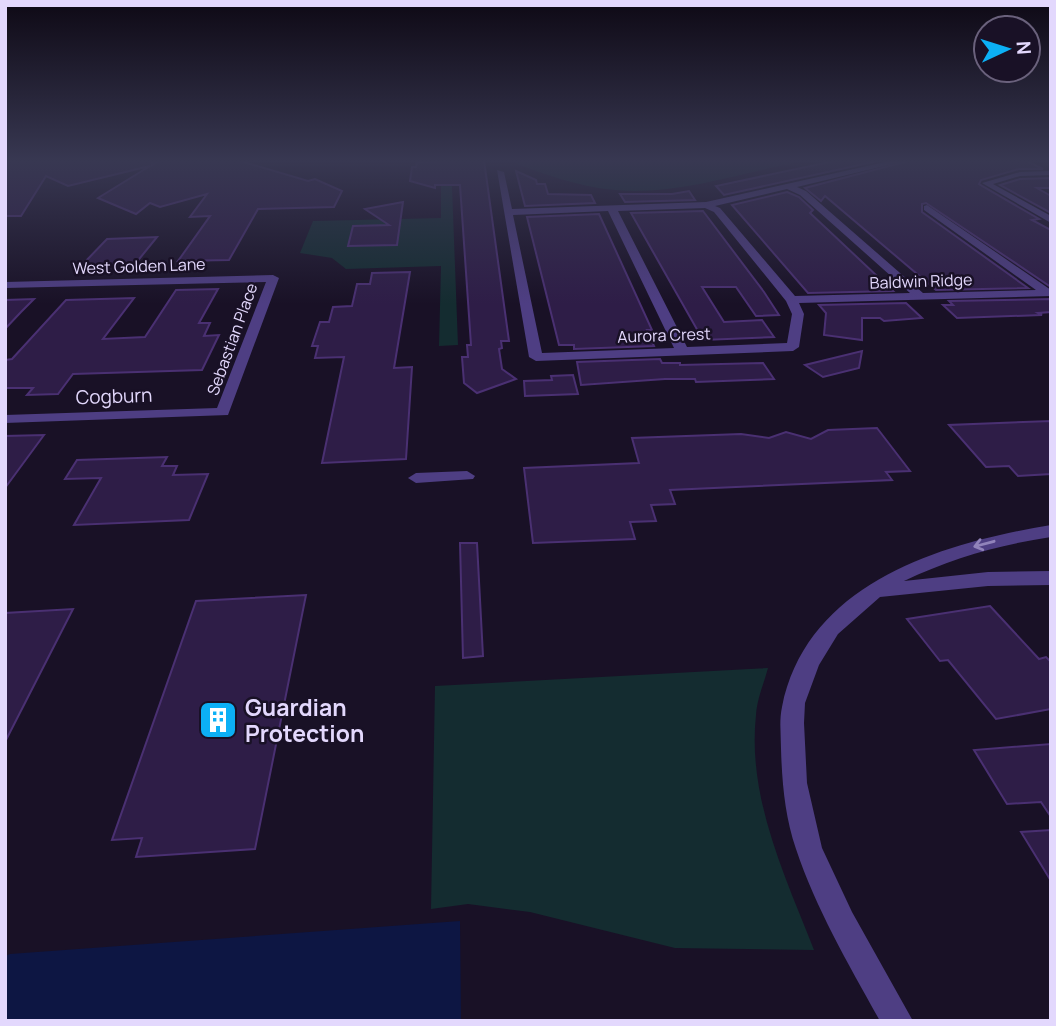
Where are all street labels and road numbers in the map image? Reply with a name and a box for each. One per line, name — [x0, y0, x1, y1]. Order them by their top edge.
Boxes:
street label: West Golden Lane — [72, 253, 206, 279]
street label: Baldwin Ridge — [869, 268, 973, 294]
street label: Sebastian Place — [201, 280, 263, 398]
street label: Aurora Crest — [617, 322, 711, 348]
street label: Cogburn — [75, 382, 153, 410]

